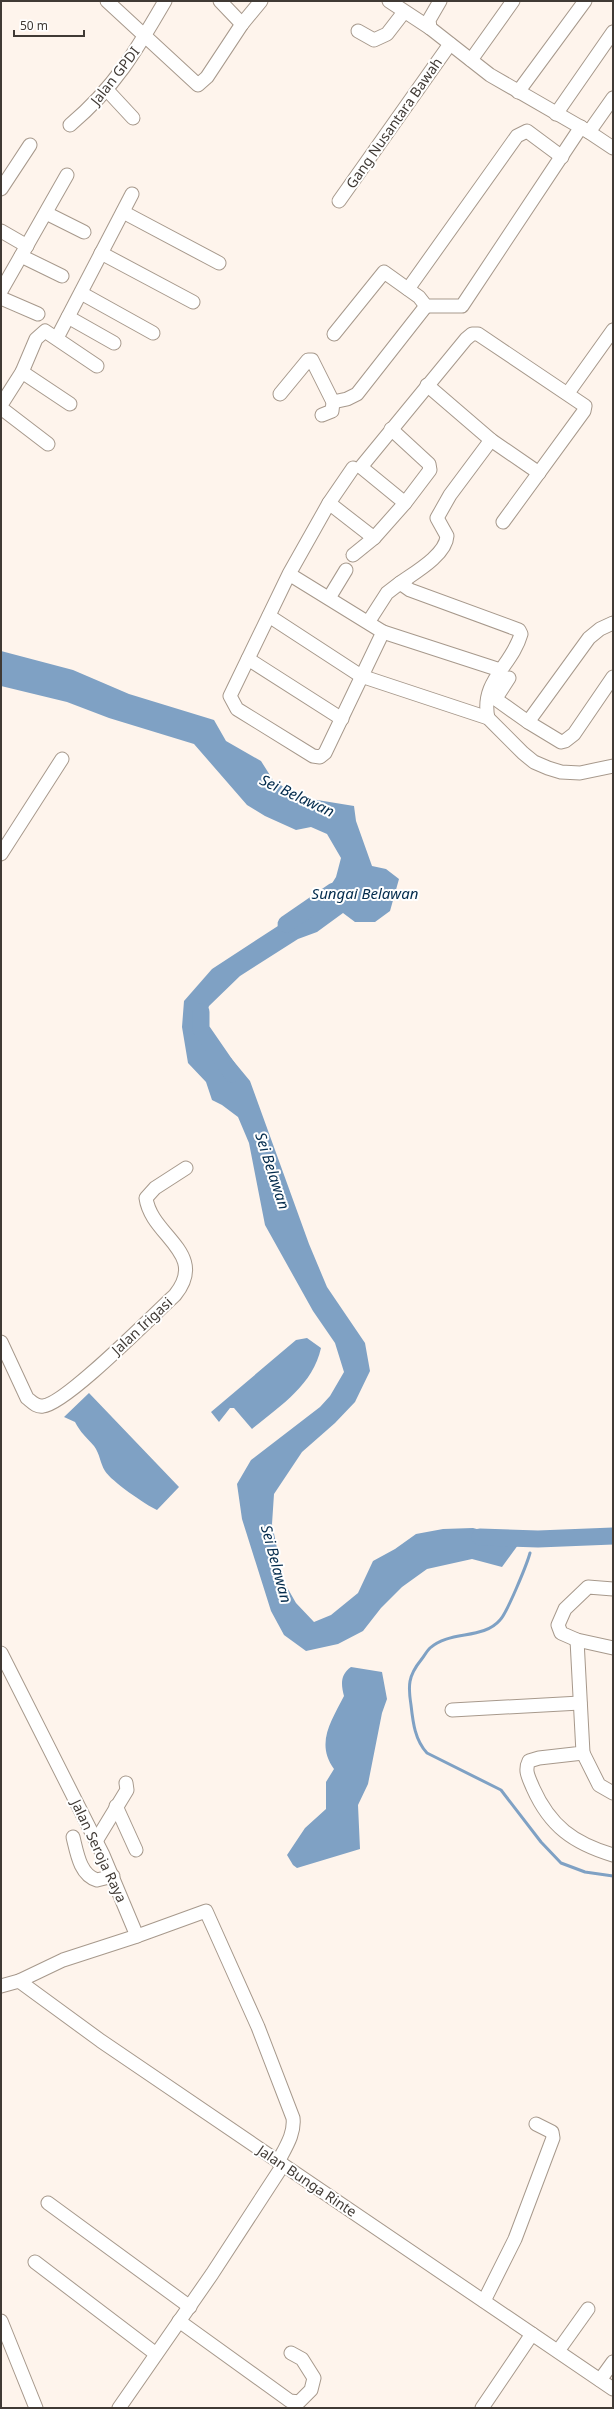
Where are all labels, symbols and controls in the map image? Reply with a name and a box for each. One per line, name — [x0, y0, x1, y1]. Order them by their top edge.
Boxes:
scale bar — [14, 12, 84, 38]
text: 50 m — [20, 17, 48, 34]
street label: Jalan GPDI — [85, 42, 144, 110]
street label: Gang Nusantara Bawah — [341, 53, 446, 192]
water label: Sei Belawan — [257, 769, 338, 821]
water label: Sungai Belawan — [312, 883, 418, 903]
water label: Sei Belawan — [251, 1130, 295, 1212]
street label: Jalan Irigasi — [106, 1293, 176, 1360]
water label: Sei Belawan — [257, 1523, 297, 1605]
street label: Jalan Seroja Raya — [66, 1794, 132, 1905]
street label: Jalan Bunga Rinte — [252, 2139, 361, 2221]

